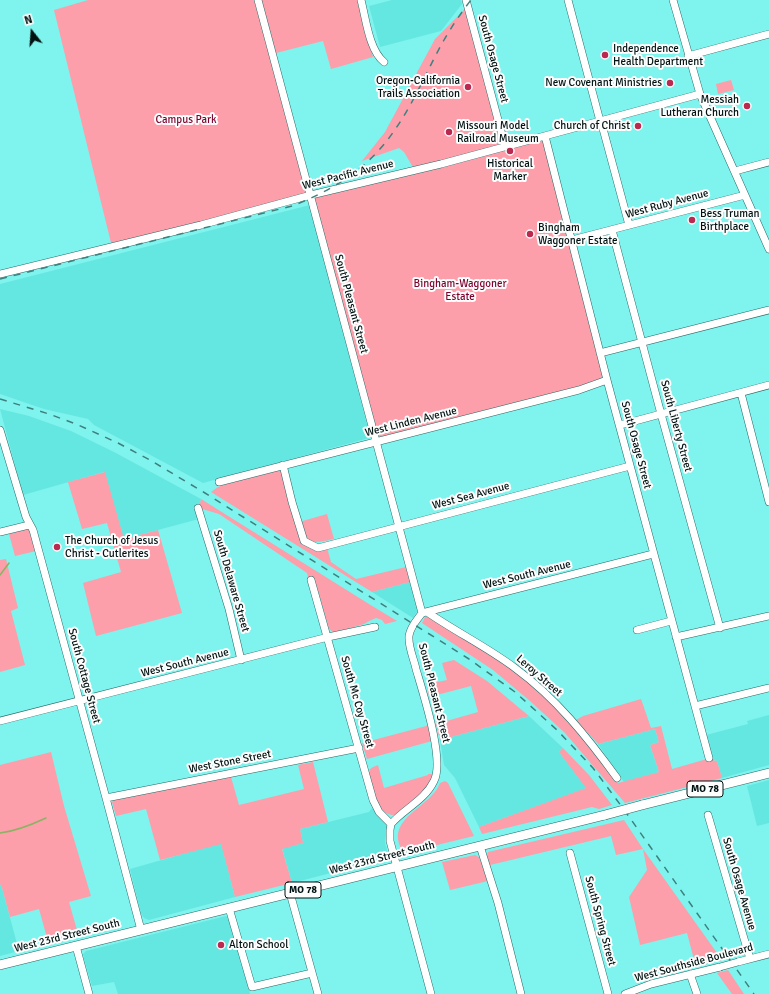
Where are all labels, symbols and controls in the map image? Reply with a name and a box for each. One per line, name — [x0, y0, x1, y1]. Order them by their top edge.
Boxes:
north arrow — [12, 12, 52, 52]
text: N — [23, 13, 34, 27]
street label: South Osage Street — [475, 14, 511, 104]
place label: Independence Health Department — [613, 42, 703, 68]
marker: Independence Health Department — [600, 50, 610, 60]
place label: Oregon-California Trails Association — [376, 74, 460, 100]
place label: New Covenant Ministries — [545, 76, 662, 90]
marker: New Covenant Ministries — [665, 78, 675, 88]
marker: Oregon-California Trails Association — [463, 82, 473, 92]
place label: Messiah Lutheran Church — [661, 93, 739, 119]
marker: Messiah Lutheran Church — [742, 101, 752, 111]
park label: Campus Park — [155, 113, 217, 127]
place label: Missouri Model Railroad Museum — [457, 119, 539, 145]
place label: Church of Christ — [554, 119, 630, 133]
marker: Church of Christ — [633, 121, 643, 131]
marker: Missouri Model Railroad Museum — [444, 127, 454, 137]
marker: Historical Marker — [505, 146, 515, 156]
street label: West Pacific Avenue — [301, 157, 395, 193]
place label: Historical Marker — [487, 157, 533, 183]
street label: West Ruby Avenue — [624, 187, 710, 221]
place label: Bess Truman Birthplace — [700, 207, 759, 233]
marker: Bess Truman Birthplace — [687, 215, 697, 225]
place label: Bingham Waggoner Estate — [538, 221, 617, 247]
marker: Bingham Waggoner Estate — [525, 229, 535, 239]
street label: South Pleasant Street — [331, 253, 371, 355]
park label: Bingham-Waggoner Estate — [414, 277, 506, 303]
street label: South Liberty Street — [657, 379, 695, 473]
street label: South Osage Street — [618, 400, 654, 490]
street label: West Linden Avenue — [364, 404, 458, 440]
street label: West Sea Avenue — [431, 479, 511, 513]
street label: South Delaware Street — [210, 529, 252, 633]
place label: The Church of Jesus Christ - Cutlerites — [65, 534, 158, 560]
marker: The Church of Jesus Christ - Cutlerites — [52, 542, 62, 552]
street label: West South Avenue — [482, 558, 572, 592]
street label: South Cottage Street — [65, 627, 103, 725]
street label: South Pleasant Street — [415, 642, 453, 744]
street label: West South Avenue — [140, 646, 230, 680]
street label: Leroy Street — [513, 652, 565, 700]
street label: South Mc Coy Street — [338, 655, 376, 749]
street label: West Stone Street — [188, 748, 272, 776]
road number: MO 78 — [687, 781, 723, 797]
street label: South Osage Avenue — [719, 836, 759, 932]
street label: West 23rd Street South — [328, 838, 436, 878]
street label: South Spring Street — [582, 875, 618, 967]
road number: MO 78 — [285, 882, 321, 898]
street label: West 23rd Street South — [13, 916, 121, 956]
place label: Alton School — [229, 938, 289, 952]
marker: Alton School — [216, 940, 226, 950]
street label: West Southside Boulevard — [633, 941, 755, 985]

